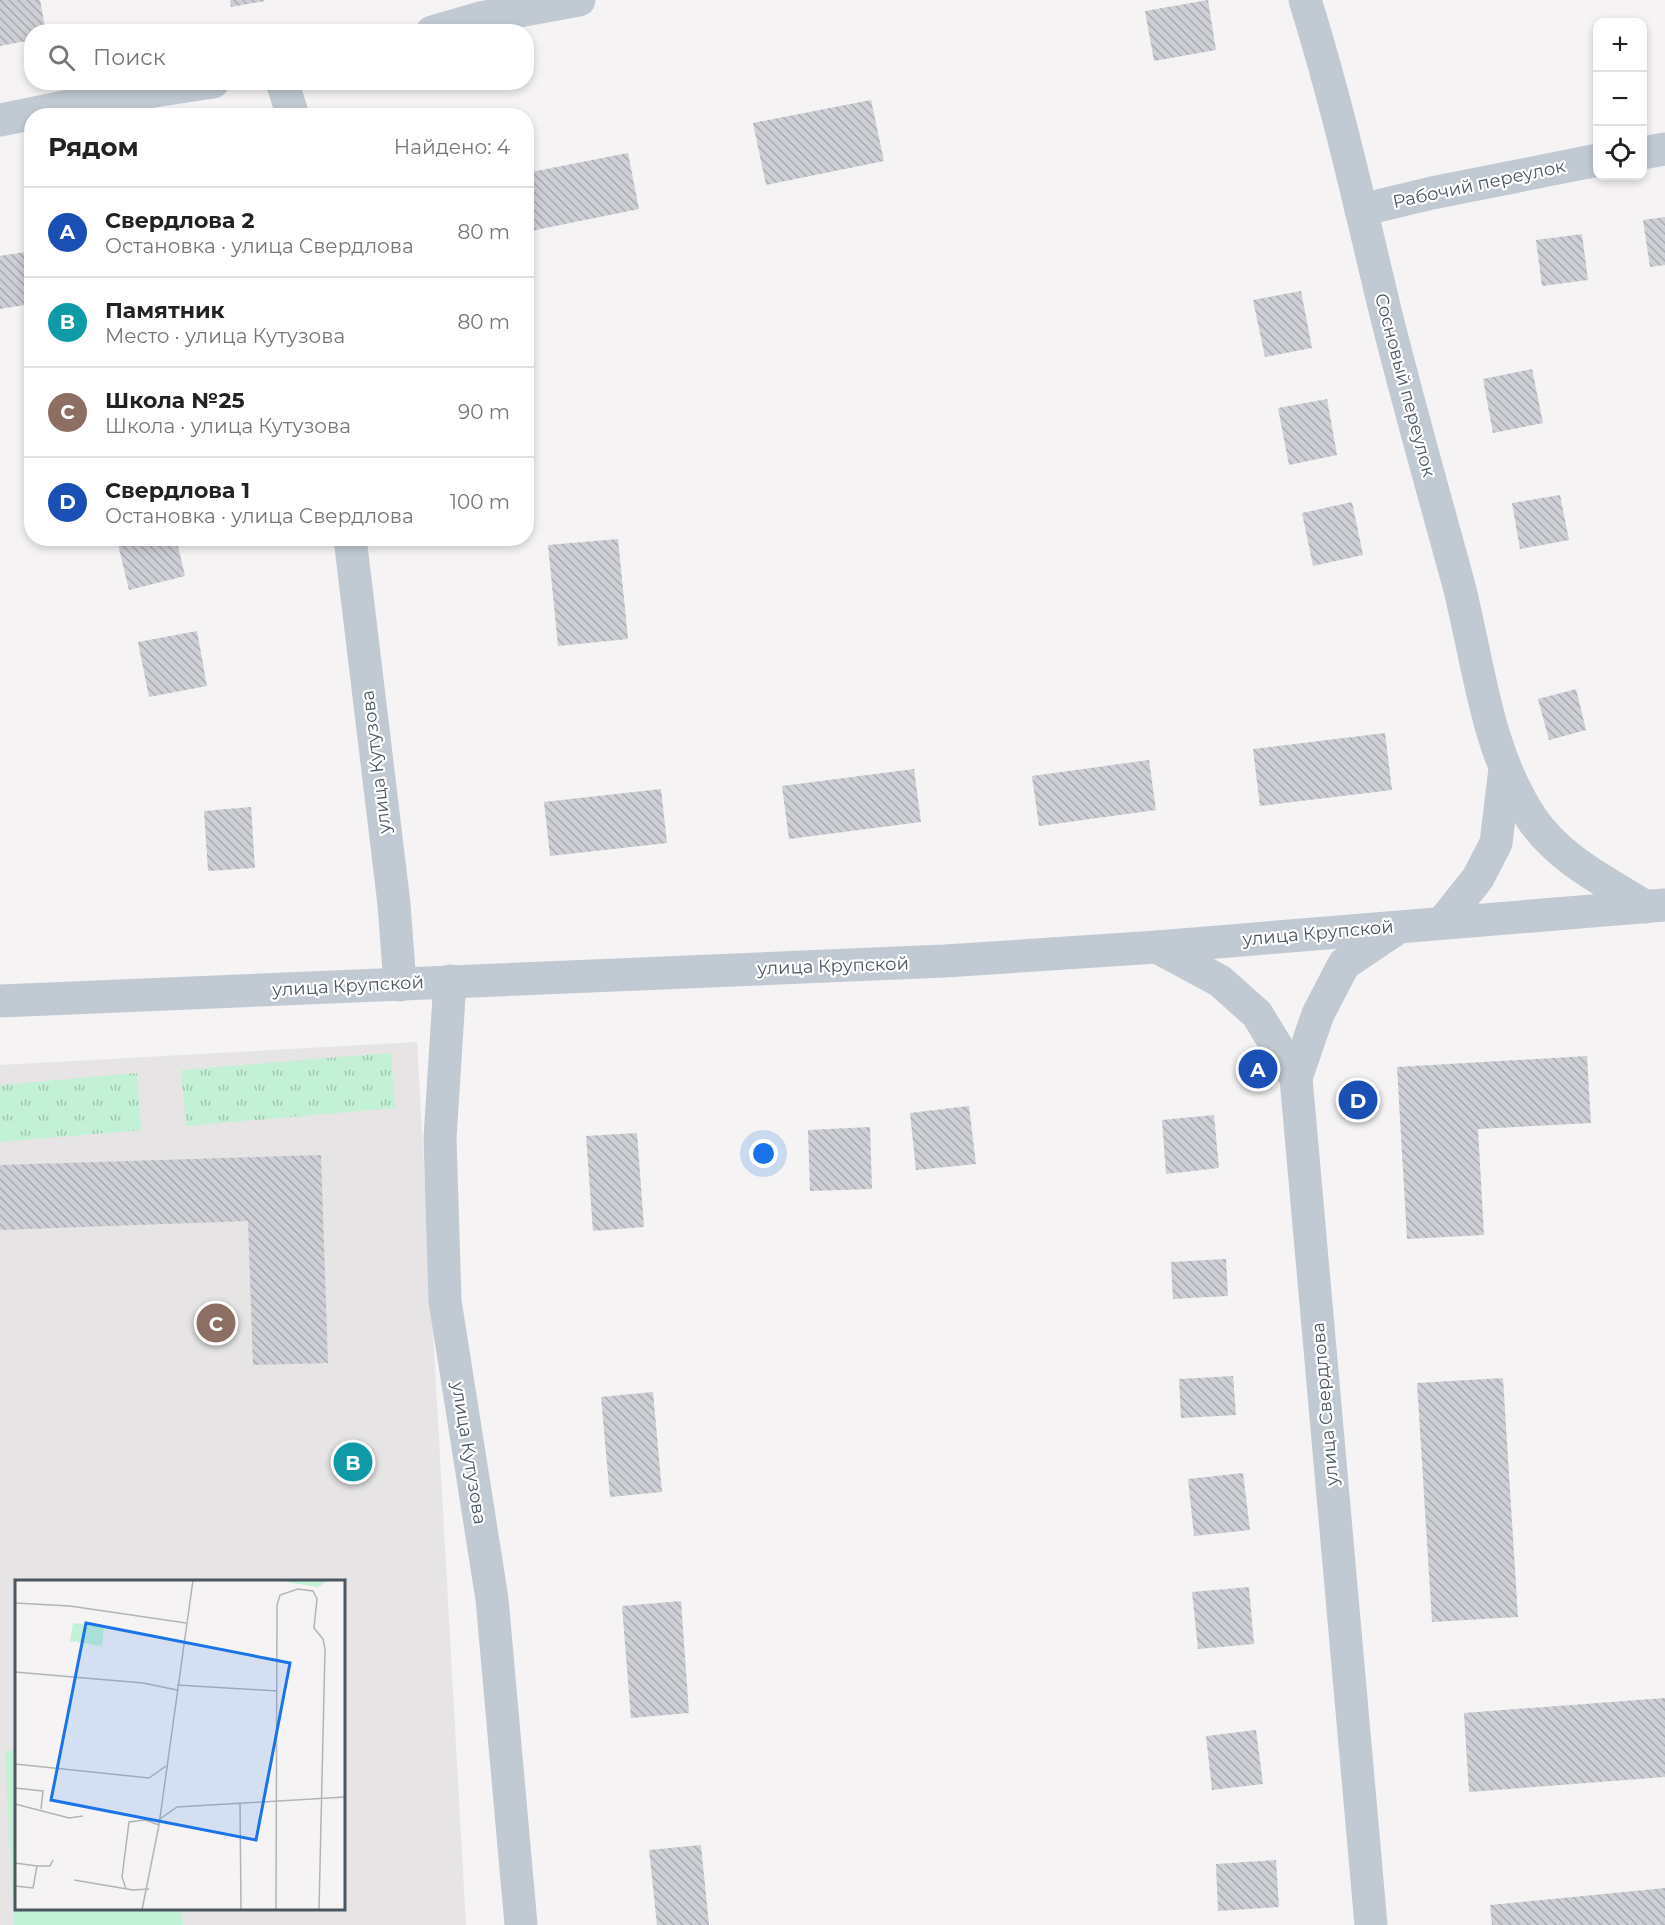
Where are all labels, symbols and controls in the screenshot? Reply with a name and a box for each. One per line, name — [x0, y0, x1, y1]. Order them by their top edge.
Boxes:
map controls — [1593, 18, 1647, 180]
button: + — [1593, 18, 1647, 72]
search box — [24, 24, 534, 90]
icon: search — [45, 41, 78, 74]
text: Поиск — [93, 44, 165, 71]
button: − — [1593, 72, 1647, 126]
button: locate — [1593, 126, 1647, 180]
text: Рядом — [48, 131, 139, 163]
text: Найдено: 4 — [394, 135, 510, 159]
street label: Рабочий переулок — [1391, 155, 1568, 213]
text: Свердлова 2 — [105, 207, 255, 234]
text: A — [60, 220, 75, 244]
text: 80 m — [458, 220, 510, 244]
text: Остановка · улица Свердлова — [105, 234, 414, 258]
street label: Сосновый переулок — [1370, 291, 1440, 480]
text: Памятник — [105, 297, 225, 324]
text: B — [60, 310, 75, 334]
text: 80 m — [458, 310, 510, 334]
text: Место · улица Кутузова — [105, 324, 345, 348]
text: Школа №25 — [105, 387, 245, 414]
text: C — [60, 400, 75, 424]
text: 90 m — [458, 400, 510, 424]
text: Школа · улица Кутузова — [105, 414, 351, 438]
text: Свердлова 1 — [105, 477, 250, 504]
text: D — [59, 490, 76, 514]
text: 100 m — [450, 490, 510, 514]
text: Остановка · улица Свердлова — [105, 504, 414, 528]
street label: улица Кутузова — [356, 689, 396, 836]
street label: улица Крупской — [1240, 915, 1395, 951]
street label: улица Крупской — [756, 952, 909, 980]
street label: улица Крупской — [271, 971, 424, 1001]
pin: A — [1238, 1046, 1278, 1092]
pin: D — [1338, 1078, 1378, 1122]
your location — [749, 1139, 778, 1168]
pin: C — [196, 1300, 236, 1346]
street label: улица Свердлова — [1307, 1321, 1343, 1488]
street label: улица Кутузова — [447, 1379, 491, 1526]
pin: B — [334, 1440, 372, 1484]
inset map — [15, 1580, 345, 1910]

